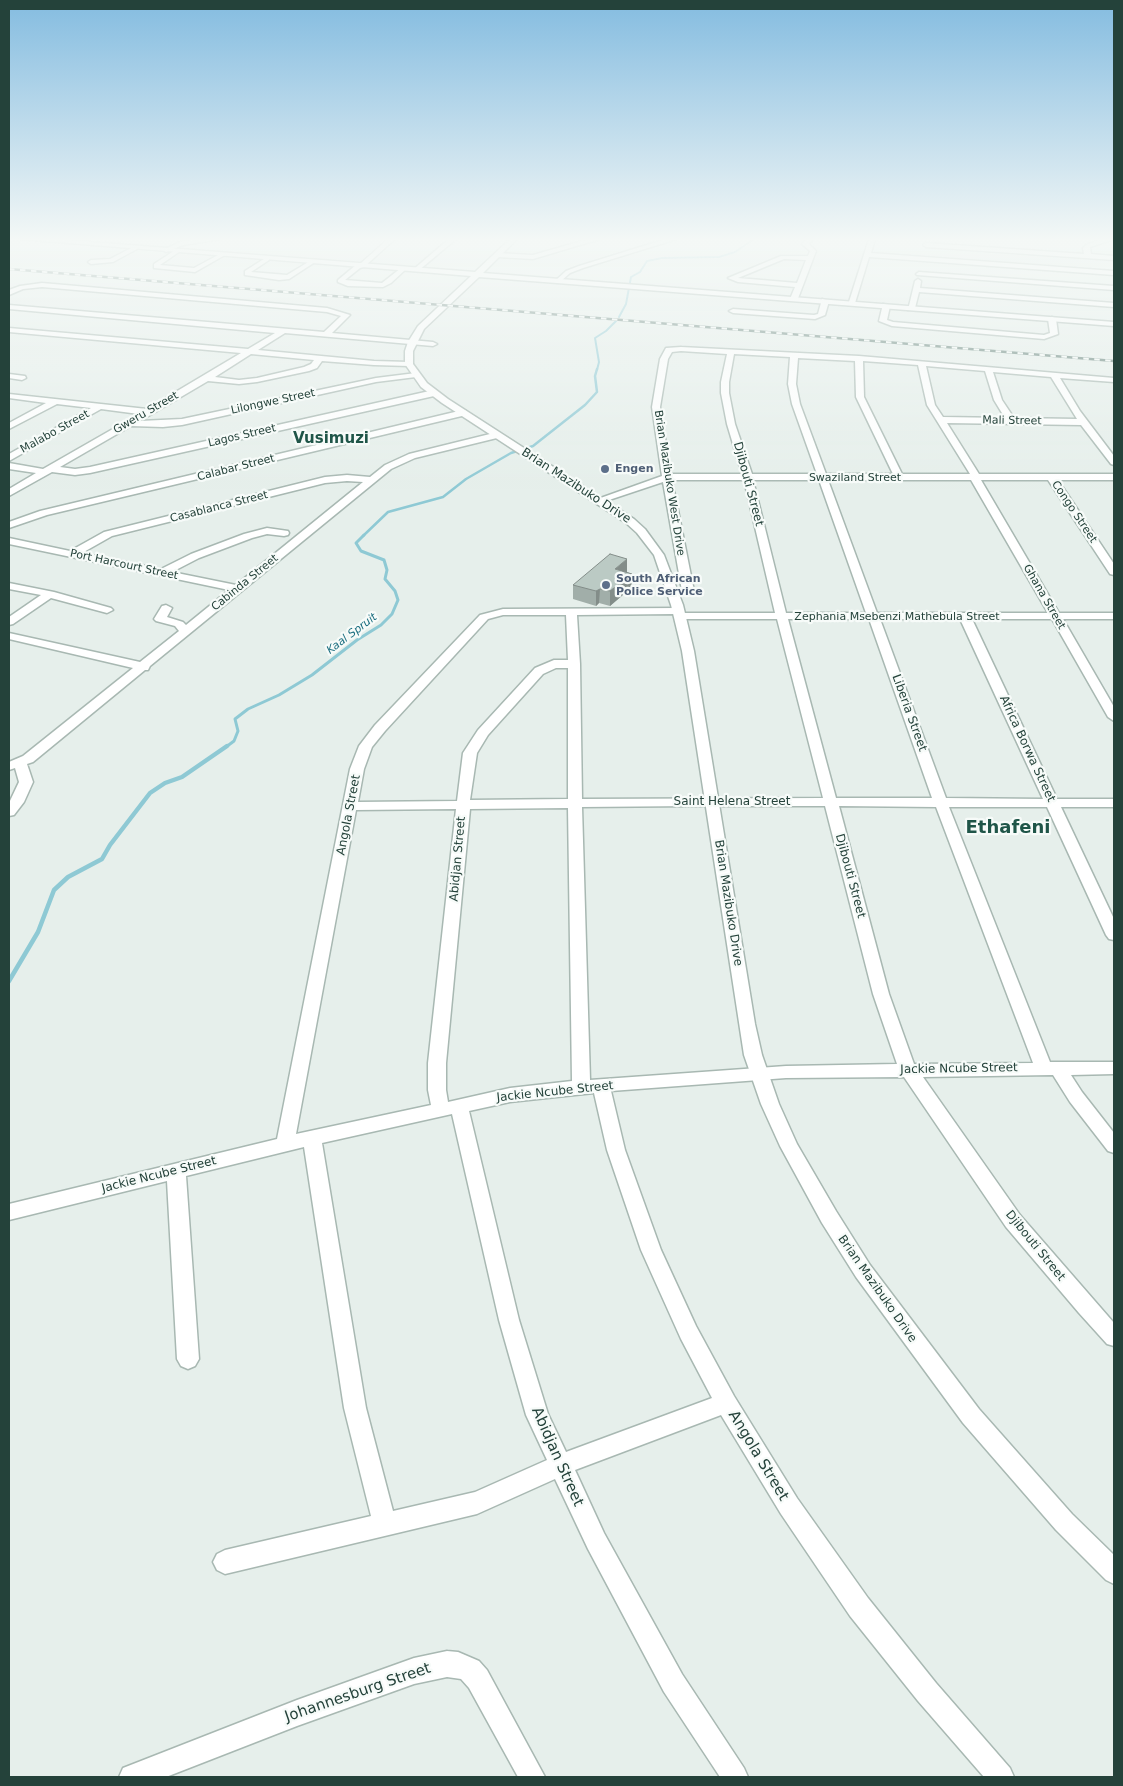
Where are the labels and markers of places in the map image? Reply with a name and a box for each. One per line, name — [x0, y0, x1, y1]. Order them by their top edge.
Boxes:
place label: Engen — [615, 462, 654, 476]
marker: Engen — [599, 463, 611, 475]
place label: South African Police Service — [616, 572, 703, 598]
marker: South African Police Service — [600, 579, 612, 591]

